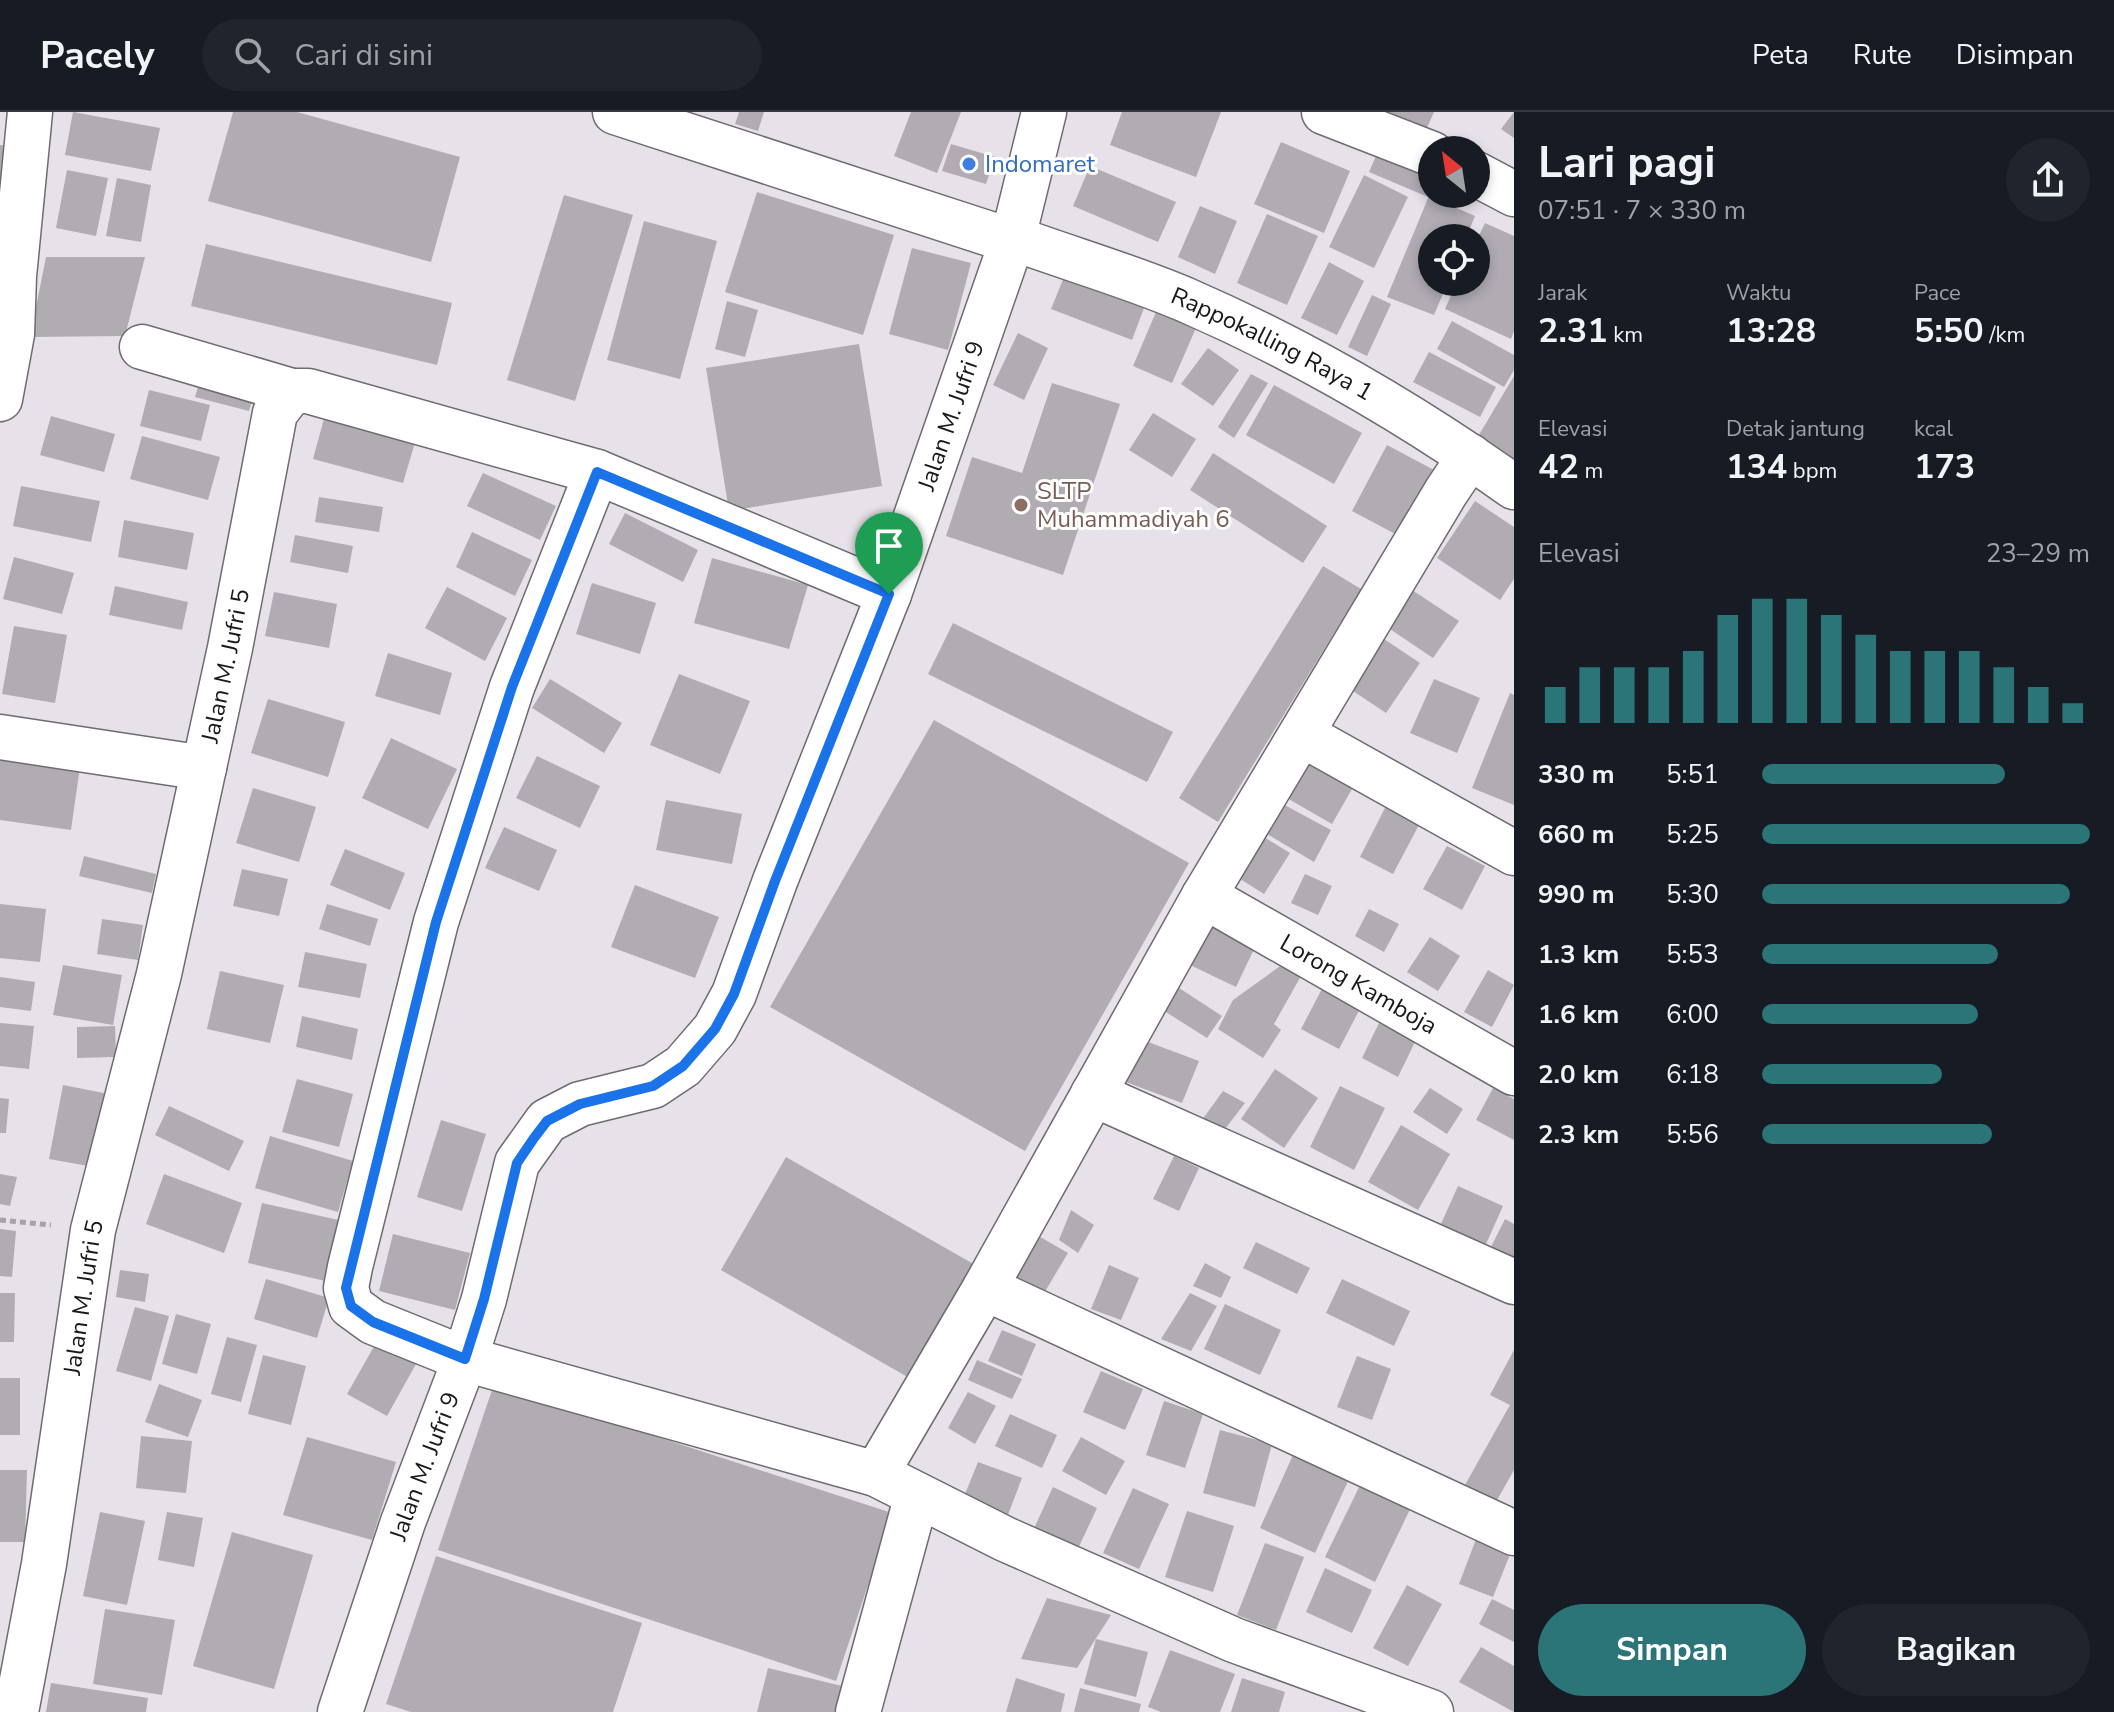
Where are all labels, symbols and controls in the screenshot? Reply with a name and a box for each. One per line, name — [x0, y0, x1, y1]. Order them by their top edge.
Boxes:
search box — [202, 19, 762, 91]
text: Pacely — [40, 30, 154, 81]
icon: search — [230, 33, 274, 77]
text: Cari di sini — [294, 35, 433, 76]
text: Peta — [1752, 36, 1809, 74]
text: Rute — [1853, 36, 1912, 74]
text: Disimpan — [1956, 36, 2074, 74]
text: Lari pagi — [1538, 133, 1715, 193]
north arrow — [1418, 136, 1490, 208]
map controls — [1418, 136, 1490, 296]
button: share — [2006, 138, 2090, 222]
place label: Indomaret — [985, 148, 1096, 180]
marker: Indomaret — [960, 155, 978, 173]
text: 07:51 · 7 × 330 m — [1538, 193, 1746, 228]
button: locate — [1418, 224, 1490, 296]
text: Jarak — [1538, 278, 1587, 308]
text: Waktu — [1726, 278, 1791, 308]
text: Pace — [1914, 278, 1961, 308]
street label: Rappokalling Raya 1 — [1166, 280, 1379, 408]
text: 2.31 — [1538, 308, 1608, 354]
text: 13:28 — [1726, 308, 1816, 354]
text: 5:50 — [1914, 308, 1984, 354]
text: km — [1608, 320, 1643, 350]
text: /km — [1984, 320, 2025, 350]
street label: Jalan M. Jufri 9 — [910, 337, 992, 496]
text: Elevasi — [1538, 414, 1607, 444]
text: Detak jantung — [1726, 414, 1865, 444]
text: kcal — [1914, 414, 1953, 444]
text: 42 — [1538, 444, 1579, 490]
text: 134 — [1726, 444, 1787, 490]
text: 173 — [1914, 444, 1975, 490]
text: m — [1579, 456, 1603, 486]
text: bpm — [1787, 456, 1837, 486]
place label: SLTP Muhammadiyah 6 — [1037, 475, 1230, 535]
marker: SLTP Muhammadiyah 6 — [1012, 496, 1030, 514]
pin — [855, 512, 923, 594]
icon: arrive — [867, 524, 911, 568]
text: Elevasi — [1538, 536, 1620, 571]
text: 23–29 m — [1986, 536, 2090, 571]
street label: Jalan M. Jufri 5 — [194, 586, 257, 747]
text: 330 m — [1538, 757, 1615, 792]
text: 5:51 — [1666, 757, 1719, 792]
text: 660 m — [1538, 817, 1615, 852]
text: 5:25 — [1666, 817, 1719, 852]
text: 990 m — [1538, 877, 1615, 912]
text: 5:30 — [1666, 877, 1719, 912]
street label: Lorong Kamboja — [1274, 927, 1443, 1042]
text: 1.3 km — [1538, 937, 1619, 972]
text: 5:53 — [1666, 937, 1719, 972]
text: 1.6 km — [1538, 997, 1619, 1032]
text: 6:00 — [1666, 997, 1719, 1032]
text: 2.0 km — [1538, 1057, 1619, 1092]
text: 6:18 — [1666, 1057, 1719, 1092]
text: 2.3 km — [1538, 1117, 1619, 1152]
text: 5:56 — [1666, 1117, 1719, 1152]
street label: Jalan M. Jufri 5 — [56, 1216, 111, 1378]
street label: Jalan M. Jufri 9 — [382, 1387, 467, 1545]
button: Simpan — [1538, 1604, 1806, 1696]
button: Bagikan — [1822, 1604, 2090, 1696]

